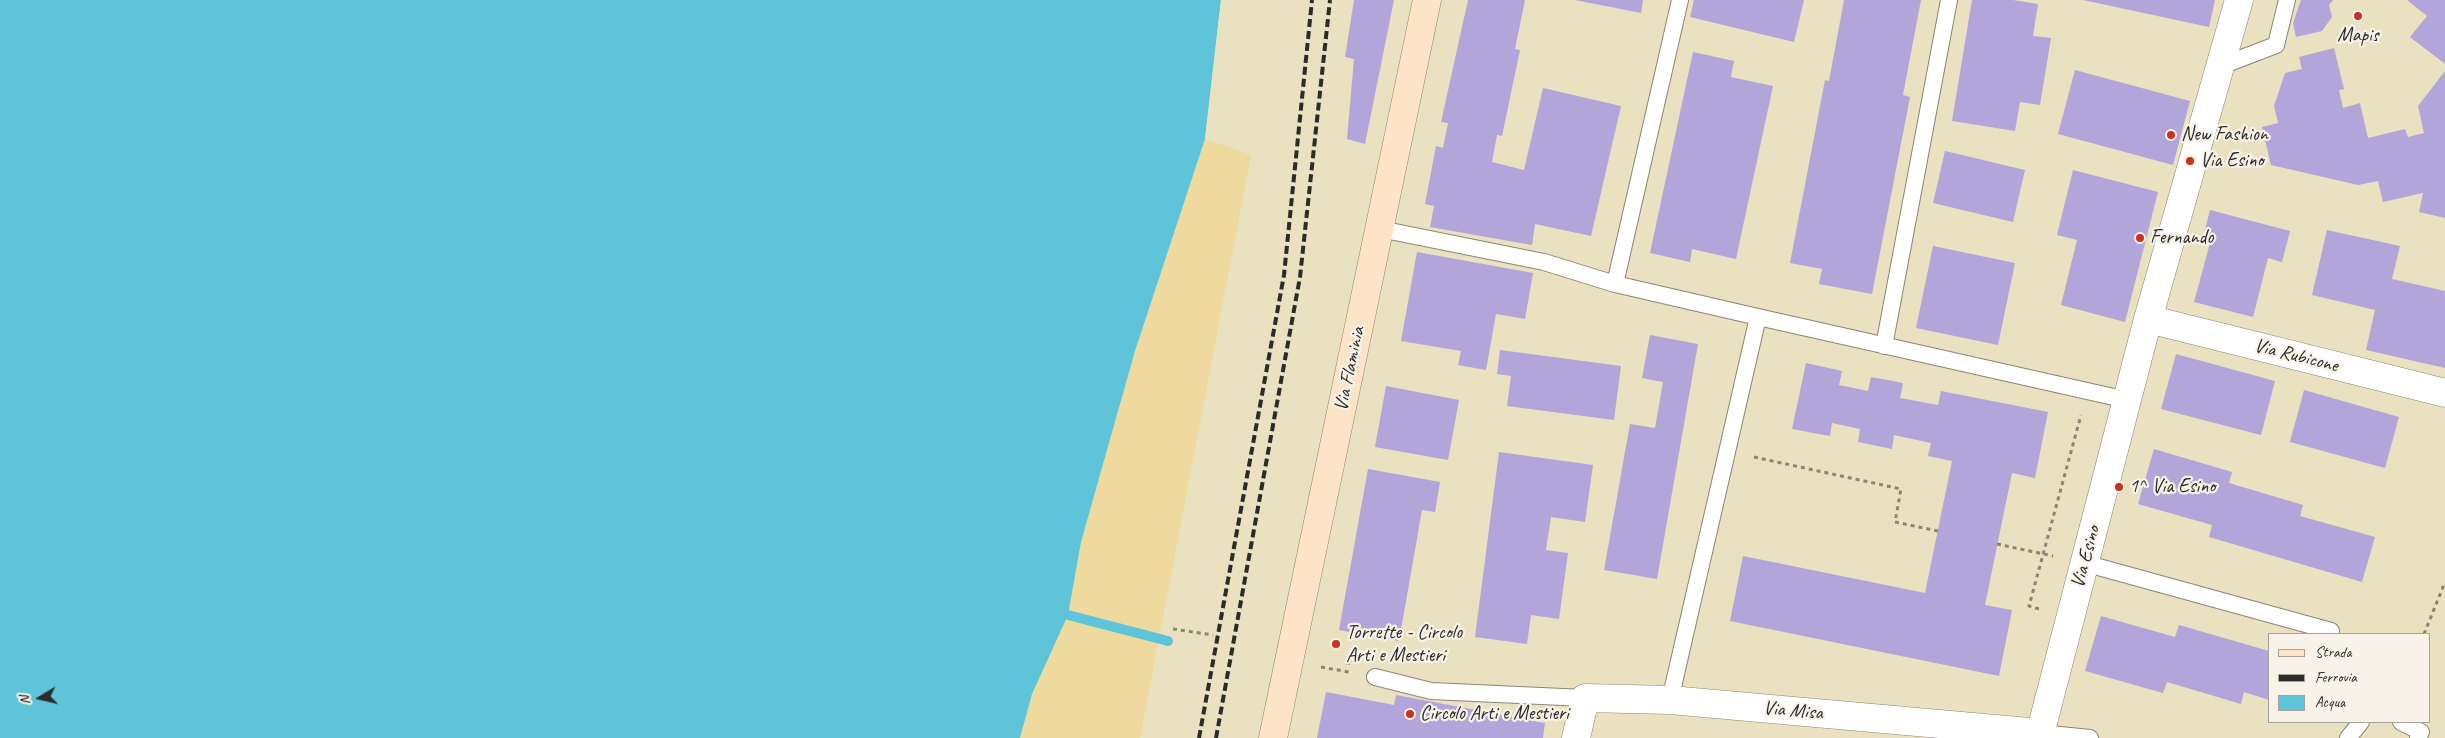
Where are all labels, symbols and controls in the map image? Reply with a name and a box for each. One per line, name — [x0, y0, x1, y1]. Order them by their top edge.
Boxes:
marker: Mapis — [2352, 10, 2364, 22]
place label: Mapis — [2337, 24, 2379, 48]
place label: New Fashion — [2181, 123, 2268, 147]
marker: New Fashion — [2165, 129, 2177, 141]
place label: Via Esino — [2200, 149, 2264, 173]
marker: Via Esino — [2184, 155, 2196, 167]
place label: Fernando — [2150, 226, 2213, 250]
marker: Fernando — [2134, 232, 2146, 244]
street label: Via Flaminia — [1329, 325, 1371, 413]
street label: Via Rubicone — [2251, 334, 2341, 378]
place label: 1^ Via Esino — [2129, 475, 2215, 499]
marker: 1^ Via Esino — [2113, 481, 2125, 493]
street label: Via Esino — [2066, 523, 2106, 591]
place label: Torrette - Circolo Arti e Mestieri — [1346, 621, 1462, 668]
legend — [2268, 633, 2430, 723]
marker: Torrette - Circolo Arti e Mestieri — [1330, 638, 1342, 650]
text: Strada — [2315, 643, 2351, 662]
text: Ferrovia — [2315, 668, 2357, 687]
north arrow — [15, 673, 65, 723]
text: Acqua — [2315, 693, 2345, 712]
text: N — [16, 695, 34, 706]
street label: Via Misa — [1762, 696, 1824, 726]
place label: Circolo Arti e Mestieri — [1420, 702, 1569, 726]
marker: Circolo Arti e Mestieri — [1404, 708, 1416, 720]

